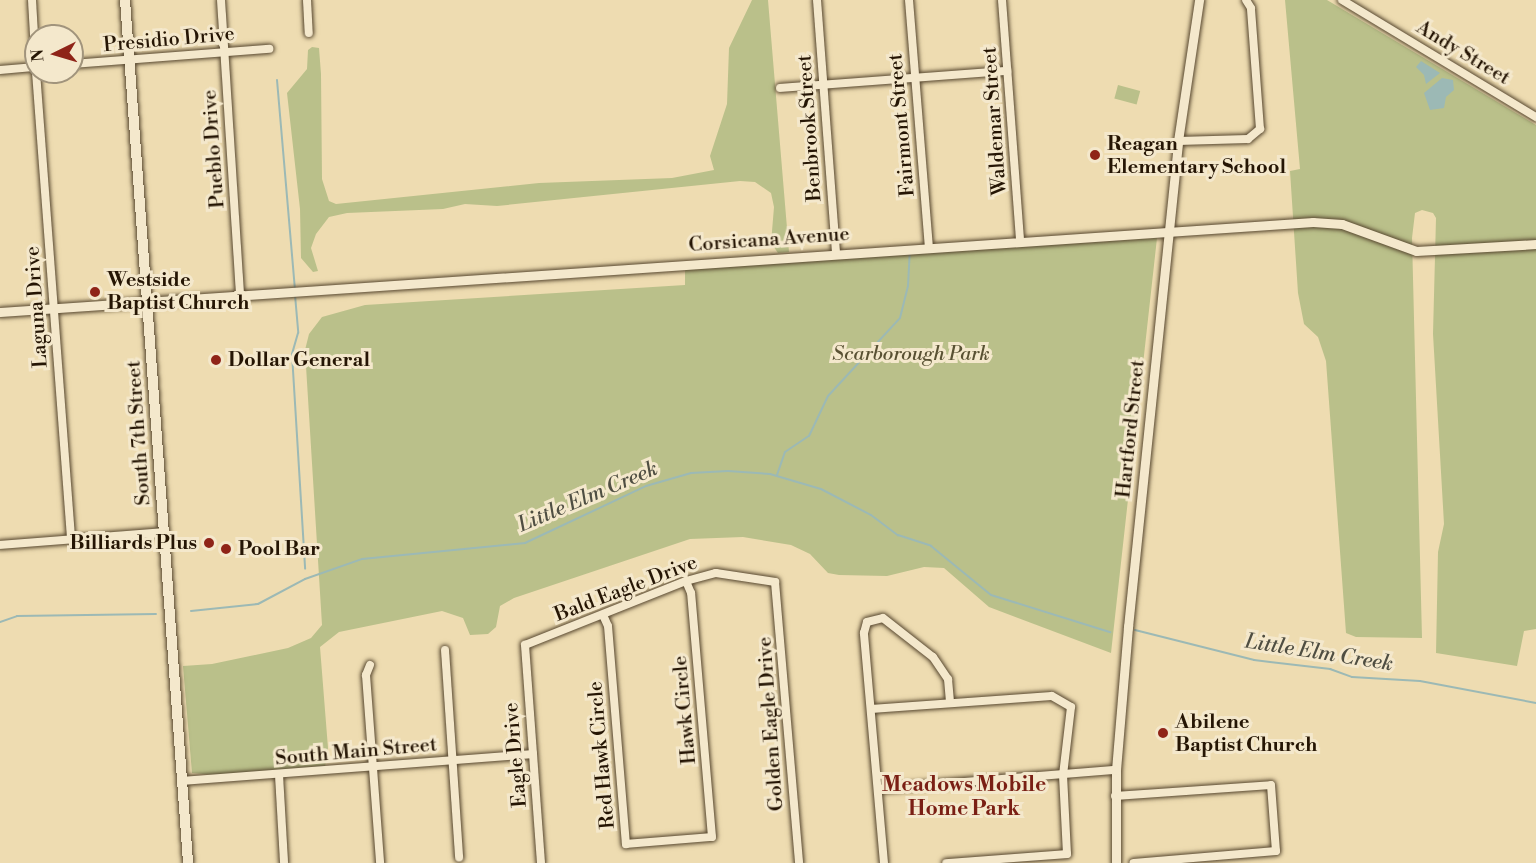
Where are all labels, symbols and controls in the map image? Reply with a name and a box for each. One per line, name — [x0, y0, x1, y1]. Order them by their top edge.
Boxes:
street label: Andy Street — [1412, 16, 1514, 90]
street label: Presidio Drive — [102, 22, 236, 58]
north arrow — [24, 24, 84, 84]
street label: Waldemar Street — [978, 46, 1012, 196]
text: N — [28, 48, 49, 63]
street label: Fairmont Street — [884, 52, 920, 198]
street label: Benbrook Street — [793, 54, 827, 202]
street label: Pueblo Drive — [198, 89, 230, 209]
place label: Reagan Elementary School — [1107, 132, 1286, 179]
marker: Reagan Elementary School — [1088, 148, 1102, 162]
street label: Corsicana Avenue — [688, 222, 850, 258]
street label: Laguna Drive — [21, 245, 53, 369]
place label: Westside Baptist Church — [107, 268, 249, 315]
marker: Westside Baptist Church — [88, 285, 102, 299]
park label: Scarborough Park — [832, 342, 990, 366]
place label: Dollar General — [228, 348, 370, 372]
marker: Dollar General — [209, 353, 223, 367]
street label: Hartford Street — [1112, 359, 1150, 499]
street label: South 7th Street — [122, 360, 156, 506]
water label: Little Elm Creek — [514, 456, 662, 538]
place label: Billiards Plus — [69, 531, 197, 555]
marker: Billiards Plus — [202, 536, 216, 550]
place label: Pool Bar — [238, 537, 320, 561]
marker: Pool Bar — [219, 542, 233, 556]
street label: Bald Eagle Drive — [551, 551, 701, 627]
water label: Little Elm Creek — [1243, 629, 1395, 677]
street label: Golden Eagle Drive — [753, 636, 789, 812]
street label: Hawk Circle — [668, 655, 702, 765]
street label: Red Hawk Circle — [584, 680, 620, 830]
street label: Eagle Drive — [499, 701, 533, 809]
place label: Abilene Baptist Church — [1175, 710, 1317, 757]
marker: Abilene Baptist Church — [1156, 726, 1170, 740]
street label: South Main Street — [274, 733, 438, 771]
district label: Meadows Mobile Home Park — [882, 772, 1046, 822]

